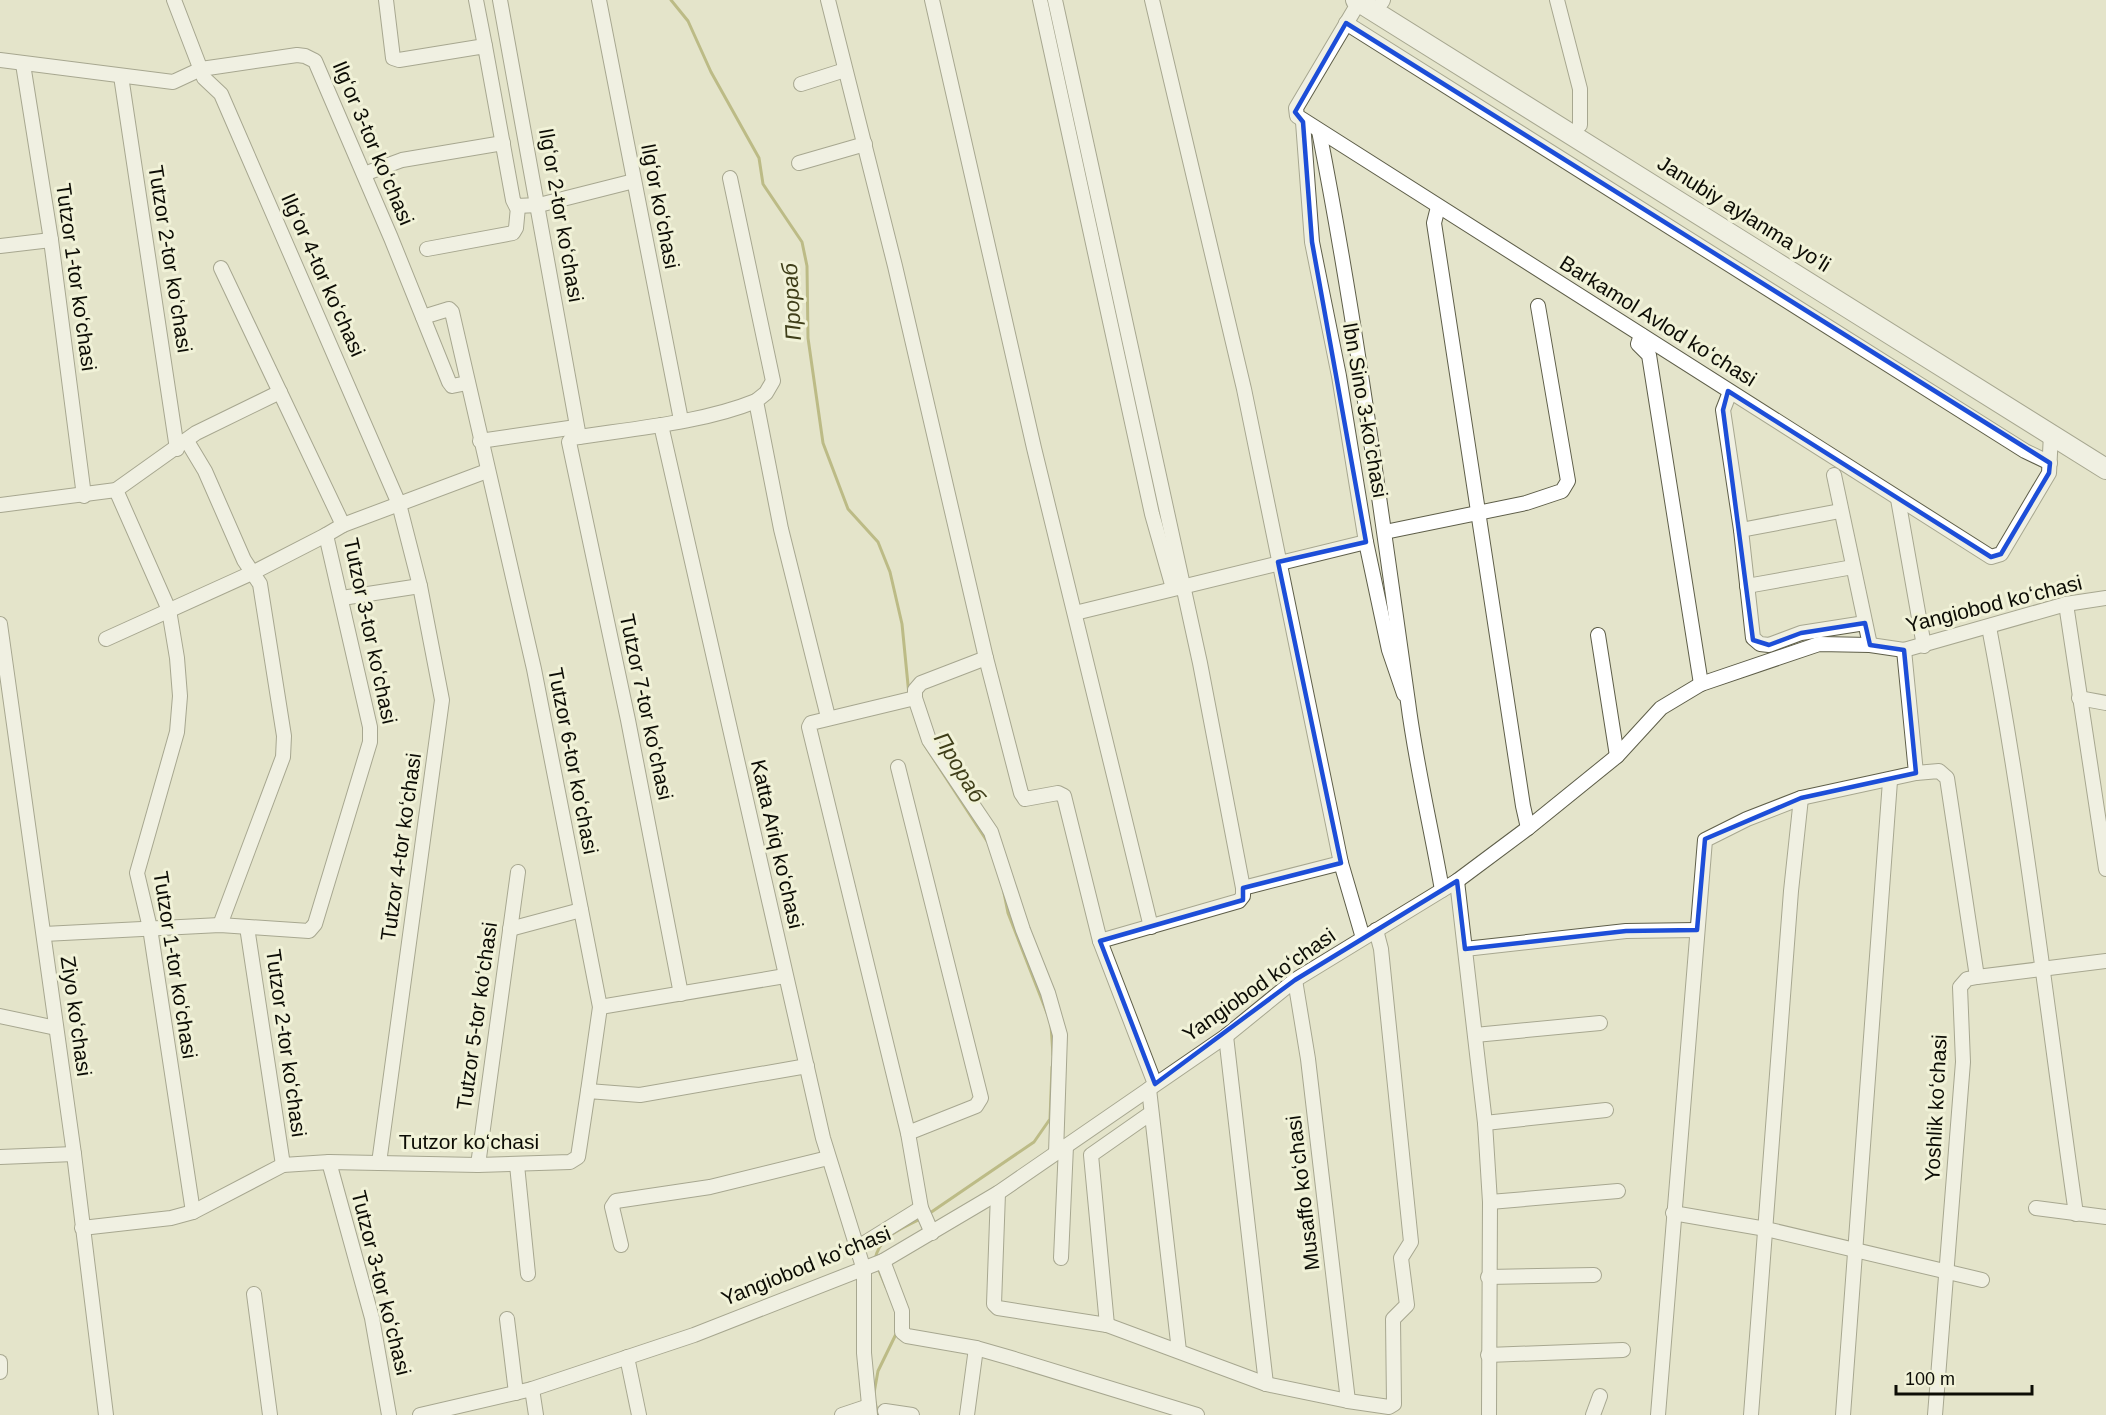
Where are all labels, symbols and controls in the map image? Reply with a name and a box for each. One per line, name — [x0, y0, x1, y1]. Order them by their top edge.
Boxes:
street label: Ilgʻor 3-tor koʻchasi — [328, 57, 418, 228]
street label: Ilgʻor 2-tor koʻchasi — [535, 126, 588, 304]
street label: Ilgʻor koʻchasi — [637, 141, 684, 271]
street label: Janubiy aylanma yoʻli — [1654, 151, 1835, 276]
street label: Tutzor 2-tor koʻchasi — [144, 164, 197, 354]
street label: Tutzor 1-tor koʻchasi — [52, 182, 101, 372]
street label: Ilgʻor 4-tor koʻchasi — [277, 190, 370, 360]
street label: Barkamol Avlod koʻchasi — [1556, 251, 1761, 391]
water label: Прораб — [777, 261, 806, 341]
street label: Ibn Sino 3-koʼchasi — [1339, 321, 1392, 499]
street label: Tutzor 3-tor koʻchasi — [340, 536, 401, 726]
street label: Yangiobod koʻchasi — [1903, 571, 2084, 637]
street label: Tutzor 7-tor koʻchasi — [616, 612, 677, 802]
street label: Tutzor 6-tor koʻchasi — [544, 666, 603, 856]
water label: Прораб — [929, 728, 991, 808]
street label: Tutzor 4-tor koʻchasi — [376, 752, 425, 942]
street label: Katta Ariq koʻchasi — [747, 757, 808, 931]
street label: Tutzor 1-tor koʻchasi — [149, 870, 202, 1060]
street label: Tutzor 5-tor koʻchasi — [452, 921, 501, 1111]
street label: Yangiobod koʻchasi — [1178, 923, 1339, 1046]
street label: Tutzor 2-tor koʻchasi — [262, 948, 311, 1138]
street label: Ziyo koʻchasi — [57, 954, 96, 1078]
street label: Yoshlik koʻchasi — [1920, 1034, 1951, 1182]
street label: Musaffo koʻchasi — [1282, 1114, 1323, 1272]
street label: Tutzor koʻchasi — [399, 1130, 539, 1153]
street label: Tutzor 3-tor koʻchasi — [347, 1188, 416, 1378]
street label: Yangiobod koʻchasi — [718, 1221, 894, 1310]
scale bar — [1896, 1358, 2032, 1396]
text: 100 m — [1905, 1369, 1955, 1389]

